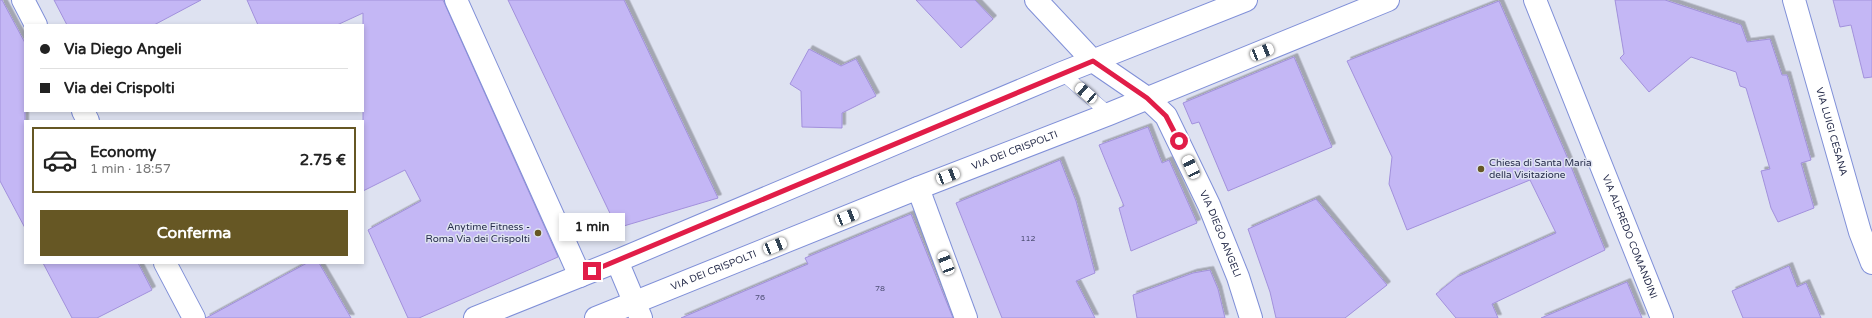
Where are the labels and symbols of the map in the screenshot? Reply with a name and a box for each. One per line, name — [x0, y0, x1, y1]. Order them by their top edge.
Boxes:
car — [1249, 42, 1275, 62]
car — [1073, 81, 1099, 105]
street label: VIA LUIGI CESANA — [1813, 86, 1850, 177]
street label: VIA DEI CRISPOLTI — [970, 128, 1059, 173]
route start — [1170, 132, 1188, 150]
car — [1180, 154, 1202, 180]
place label: Chiesa di Santa Maria della Visitazione — [1489, 157, 1592, 181]
marker: Chiesa di Santa Maria della Visitazione — [1476, 164, 1486, 174]
car — [935, 166, 961, 186]
street label: VIA ALFREDO COMANDINI — [1599, 173, 1660, 300]
street label: VIA DIEGO ANGELI — [1197, 188, 1244, 279]
car — [834, 207, 860, 227]
callout: 1 min — [559, 213, 625, 241]
place label: Anytime Fitness - Roma Via dei Crispolti — [426, 221, 530, 245]
marker: Anytime Fitness - Roma Via dei Crispolti — [533, 228, 543, 238]
house number: 112 — [1020, 234, 1036, 243]
car — [762, 236, 788, 256]
street label: VIA DEI CRISPOLTI — [669, 248, 758, 293]
car — [936, 250, 956, 276]
route end — [583, 262, 601, 280]
house number: 78 — [875, 284, 885, 293]
house number: 76 — [755, 293, 765, 302]

